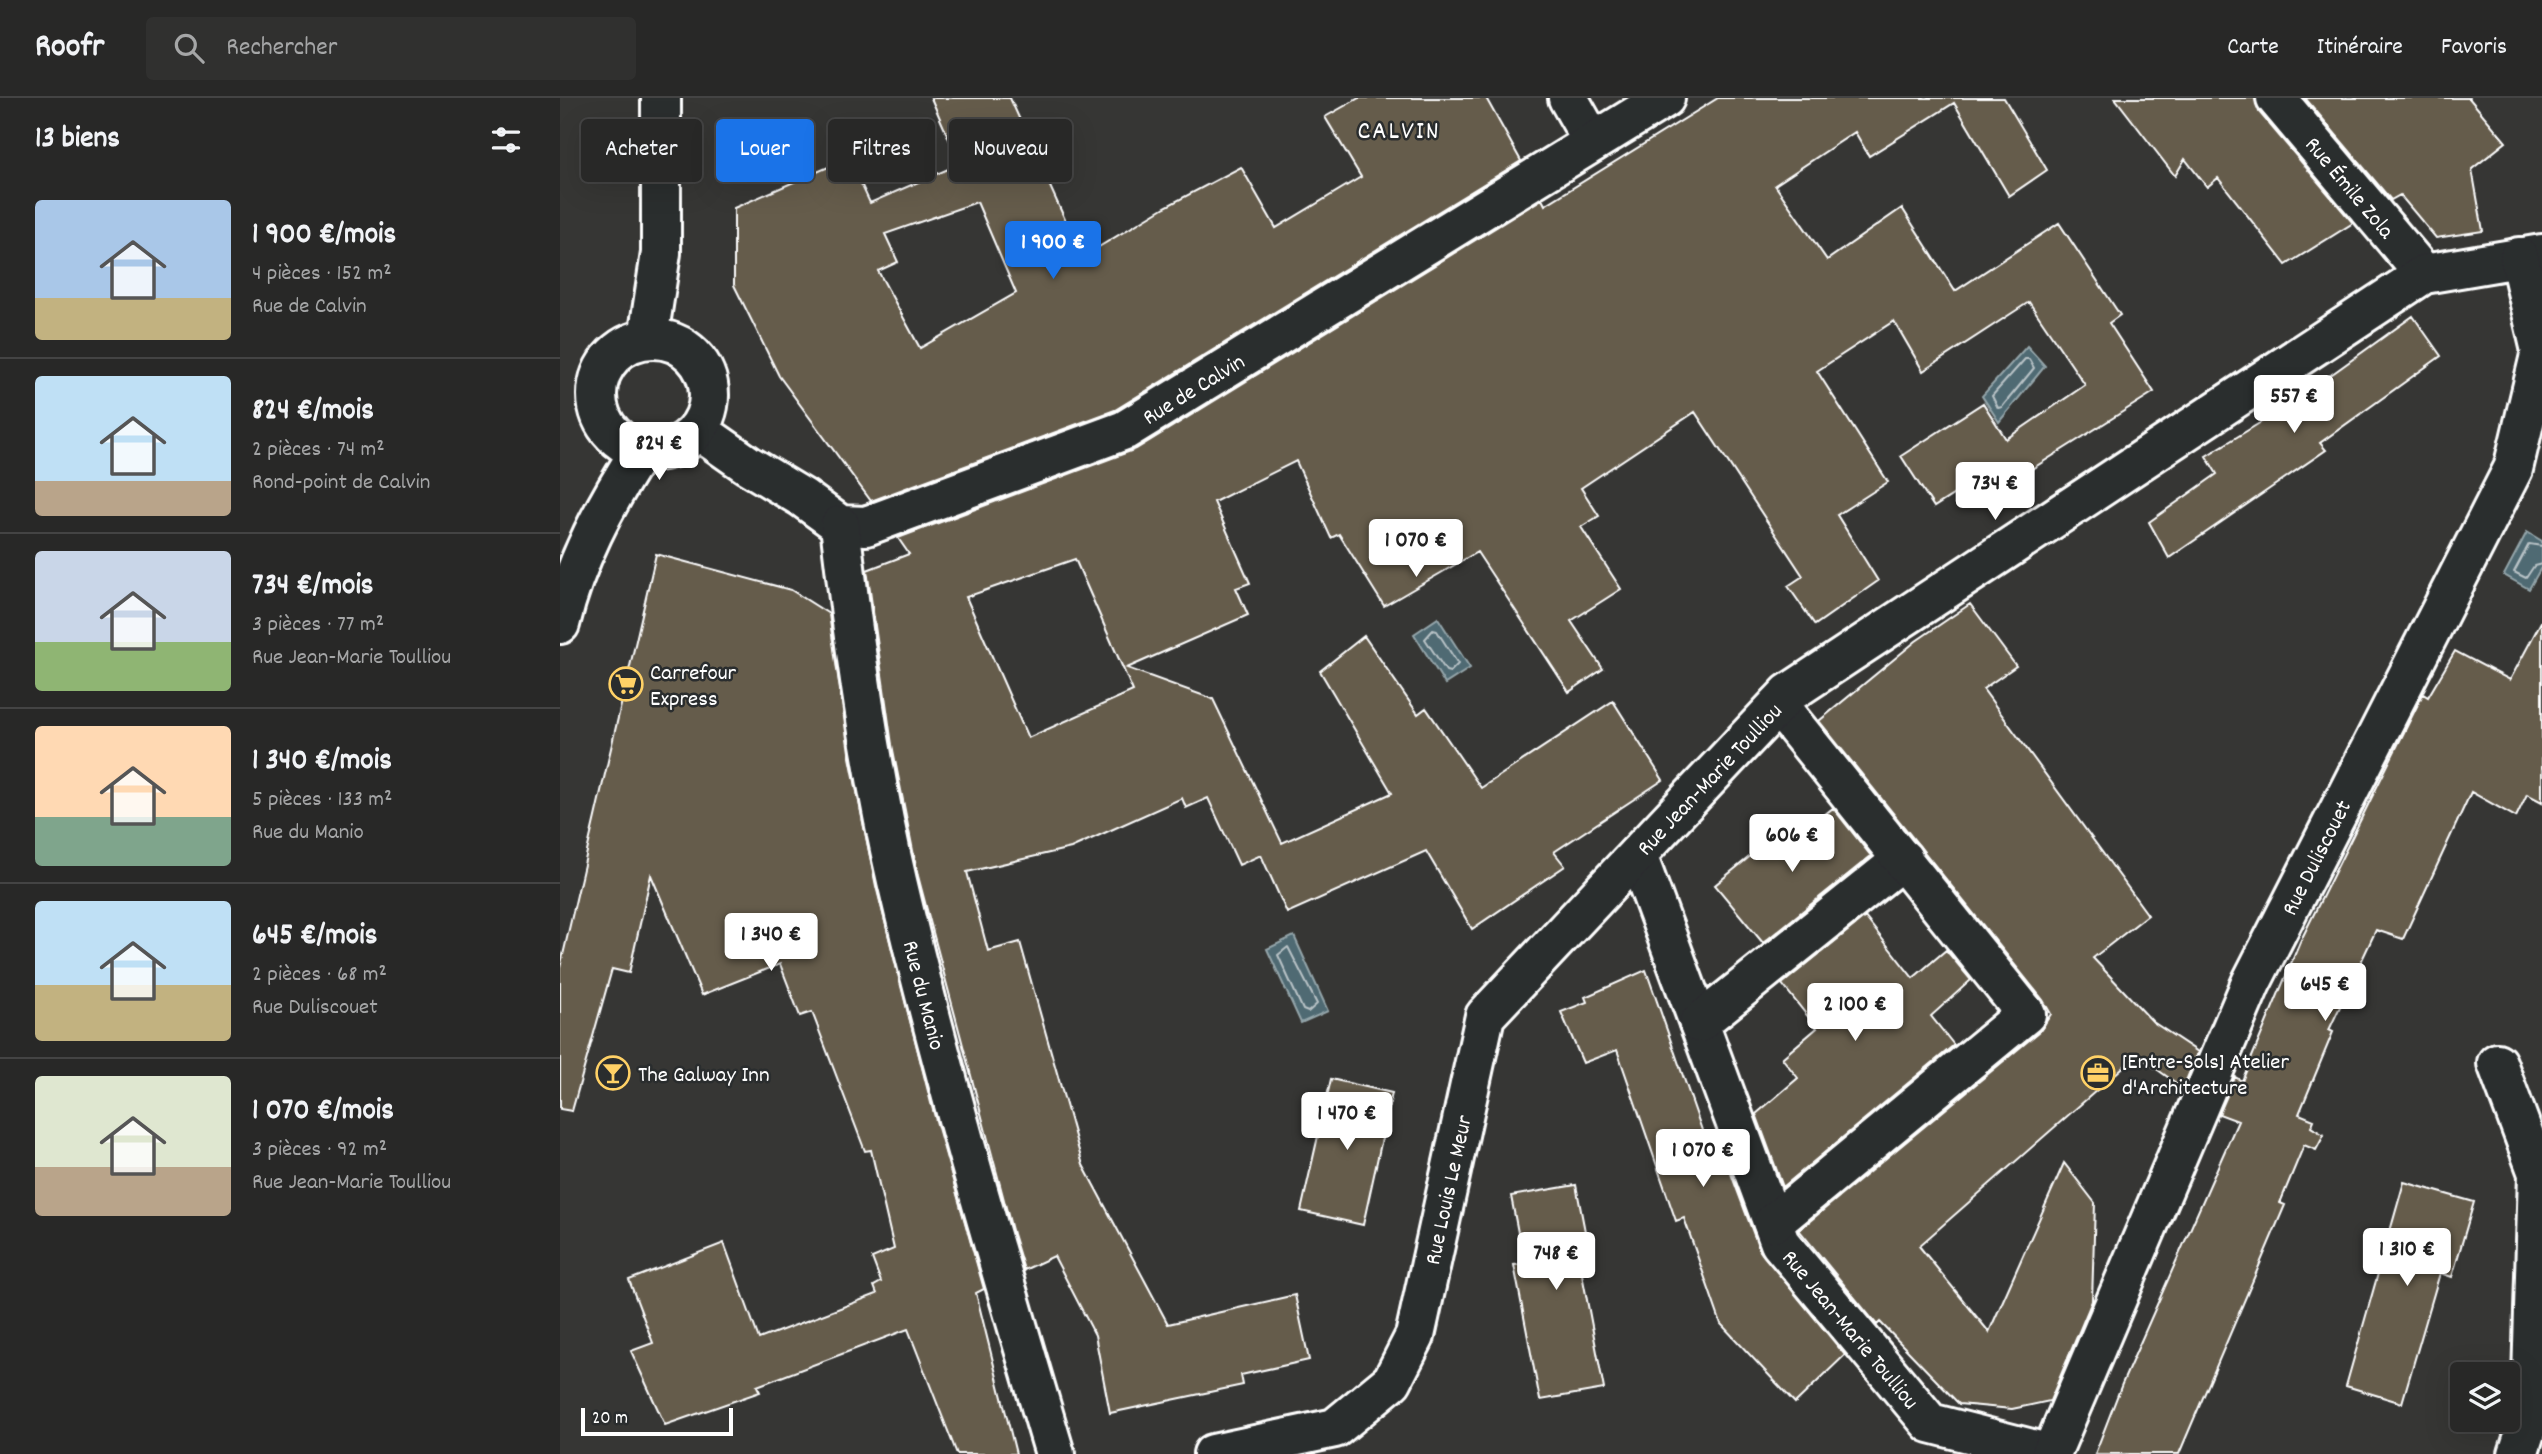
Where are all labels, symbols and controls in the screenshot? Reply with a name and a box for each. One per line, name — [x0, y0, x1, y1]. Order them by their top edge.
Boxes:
search box — [146, 17, 636, 80]
text: Roofr — [35, 25, 104, 72]
icon: search — [170, 29, 208, 67]
text: Rechercher — [226, 30, 337, 67]
text: Carte — [2227, 31, 2279, 65]
text: Itinéraire — [2317, 31, 2403, 65]
text: Favoris — [2441, 31, 2507, 65]
district label: CALVIN — [1357, 114, 1441, 151]
text: 13 biens — [35, 119, 120, 162]
chip: Acheter — [581, 119, 702, 182]
chip: Louer — [716, 119, 814, 182]
chip: Filtres — [828, 119, 935, 182]
chip: Nouveau — [949, 119, 1072, 182]
icon: filters — [487, 121, 525, 159]
street label: Rue Émile Zola — [2295, 131, 2401, 248]
text: 1 900 €/mois — [252, 215, 396, 258]
pin: 1 900 € — [988, 222, 1118, 281]
text: 1 900 € — [1021, 227, 1085, 260]
icon: home — [91, 228, 175, 312]
text: 4 pièces · 152 m² — [252, 258, 392, 291]
text: Rue de Calvin — [252, 291, 367, 324]
street label: Rue de Calvin — [1137, 347, 1252, 435]
pin: 557 € — [2245, 376, 2343, 435]
text: 557 € — [2270, 381, 2318, 414]
text: 824 €/mois — [252, 391, 374, 434]
icon: home — [91, 404, 175, 488]
pin: 824 € — [610, 422, 708, 482]
text: 824 € — [636, 428, 682, 461]
text: 2 pièces · 74 m² — [252, 434, 385, 467]
pin: 734 € — [1946, 462, 2044, 522]
text: Rond-point de Calvin — [252, 467, 430, 500]
text: 734 € — [1972, 468, 2018, 501]
pin: 1 070 € — [1351, 519, 1481, 579]
text: 1 070 € — [1385, 525, 1447, 558]
text: 734 €/mois — [252, 566, 374, 609]
icon: home — [91, 579, 175, 663]
text: 3 pièces · 77 m² — [252, 609, 384, 642]
text: Rue Jean-Marie Toulliou — [252, 642, 451, 675]
place label: Carrefour Express — [650, 658, 737, 717]
supermarket icon: Carrefour Express — [607, 665, 645, 703]
street label: Rue Jean-Marie Toulliou — [1631, 697, 1792, 865]
text: 1 340 €/mois — [252, 741, 392, 784]
icon: home — [91, 754, 175, 838]
text: 5 pièces · 133 m² — [252, 784, 392, 817]
street label: Rue Duliscouet — [2275, 795, 2362, 922]
pin: 606 € — [1743, 814, 1841, 874]
text: Rue du Manio — [252, 817, 364, 850]
text: 606 € — [1765, 820, 1819, 853]
pin: 1 340 € — [706, 914, 836, 973]
text: 645 €/mois — [252, 916, 377, 959]
text: 1 340 € — [741, 919, 801, 952]
icon: home — [91, 929, 175, 1013]
street label: Rue du Manio — [892, 938, 952, 1054]
text: 2 pièces · 68 m² — [252, 959, 387, 992]
pin: 645 € — [2276, 964, 2374, 1023]
text: 645 € — [2300, 969, 2350, 1002]
pin: 2 100 € — [1790, 984, 1920, 1043]
text: 2 100 € — [1823, 989, 1887, 1022]
text: Rue Duliscouet — [252, 992, 378, 1025]
place label: [Entre-Sols] Atelier d'Architecture — [2122, 1047, 2289, 1106]
bar icon: The Galway Inn — [594, 1054, 632, 1092]
office icon: [Entre-Sols] Atelier d'Architecture — [2079, 1054, 2117, 1092]
place label: The Galway Inn — [638, 1060, 770, 1093]
text: 1 070 €/mois — [252, 1091, 394, 1134]
pin: 1 470 € — [1282, 1093, 1412, 1152]
text: 1 470 € — [1317, 1098, 1377, 1131]
icon: home — [91, 1104, 175, 1188]
street label: Rue Louis Le Meur — [1418, 1112, 1483, 1268]
pin: 1 070 € — [1638, 1130, 1768, 1189]
text: 3 pièces · 92 m² — [252, 1134, 387, 1167]
text: 1 070 € — [1672, 1135, 1734, 1168]
text: Rue Jean-Marie Toulliou — [252, 1167, 451, 1200]
pin: 1 310 € — [2342, 1228, 2472, 1288]
pin: 748 € — [1507, 1232, 1605, 1292]
text: 1 310 € — [2379, 1234, 2435, 1267]
text: 748 € — [1533, 1238, 1579, 1271]
street label: Rue Jean-Marie Toulliou — [1772, 1244, 1925, 1418]
map controls — [2450, 1362, 2520, 1432]
button: layers — [2450, 1362, 2520, 1432]
scale bar — [581, 1405, 733, 1437]
text: 20 m — [592, 1406, 628, 1433]

